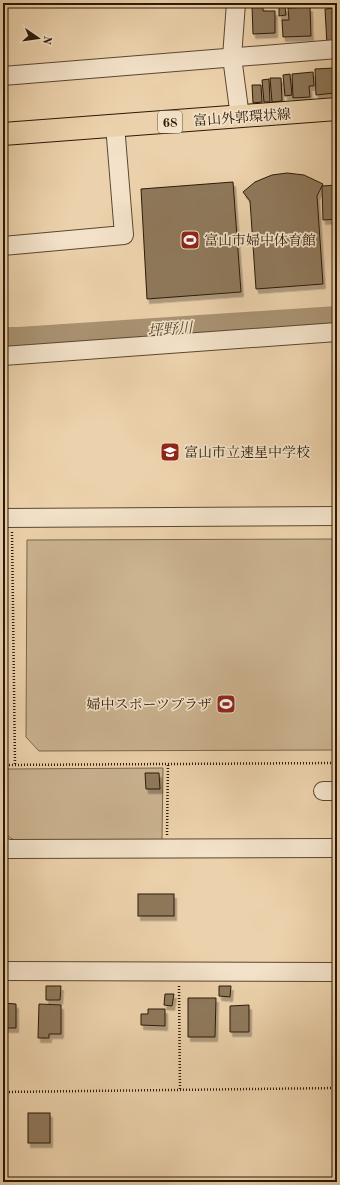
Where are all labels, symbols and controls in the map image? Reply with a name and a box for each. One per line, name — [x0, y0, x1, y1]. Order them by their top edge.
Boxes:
north arrow — [18, 18, 58, 58]
text: N — [40, 35, 53, 46]
street label: 富山外郭環状線 — [193, 107, 291, 128]
road number: 68 — [158, 111, 182, 133]
sports icon: 富山市婦中体育館 — [179, 229, 201, 251]
place label: 富山市婦中体育館 — [204, 233, 316, 248]
water label: 坪野川 — [147, 319, 195, 340]
school or university icon: 富山市立速星中学校 — [159, 441, 181, 463]
place label: 富山市立速星中学校 — [184, 445, 310, 460]
sports icon: 婦中スポーツプラザ — [215, 693, 237, 715]
place label: 婦中スポーツプラザ — [87, 697, 212, 712]

